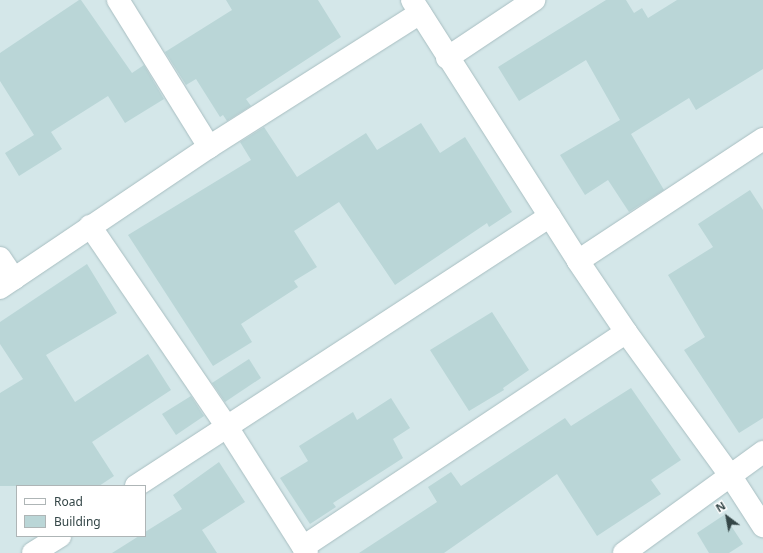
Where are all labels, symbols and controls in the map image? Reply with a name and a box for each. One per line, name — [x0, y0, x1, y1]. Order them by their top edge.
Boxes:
legend — [16, 485, 146, 537]
text: Road — [54, 493, 83, 510]
north arrow — [707, 497, 747, 537]
text: N — [713, 498, 728, 515]
text: Building — [54, 513, 101, 530]

